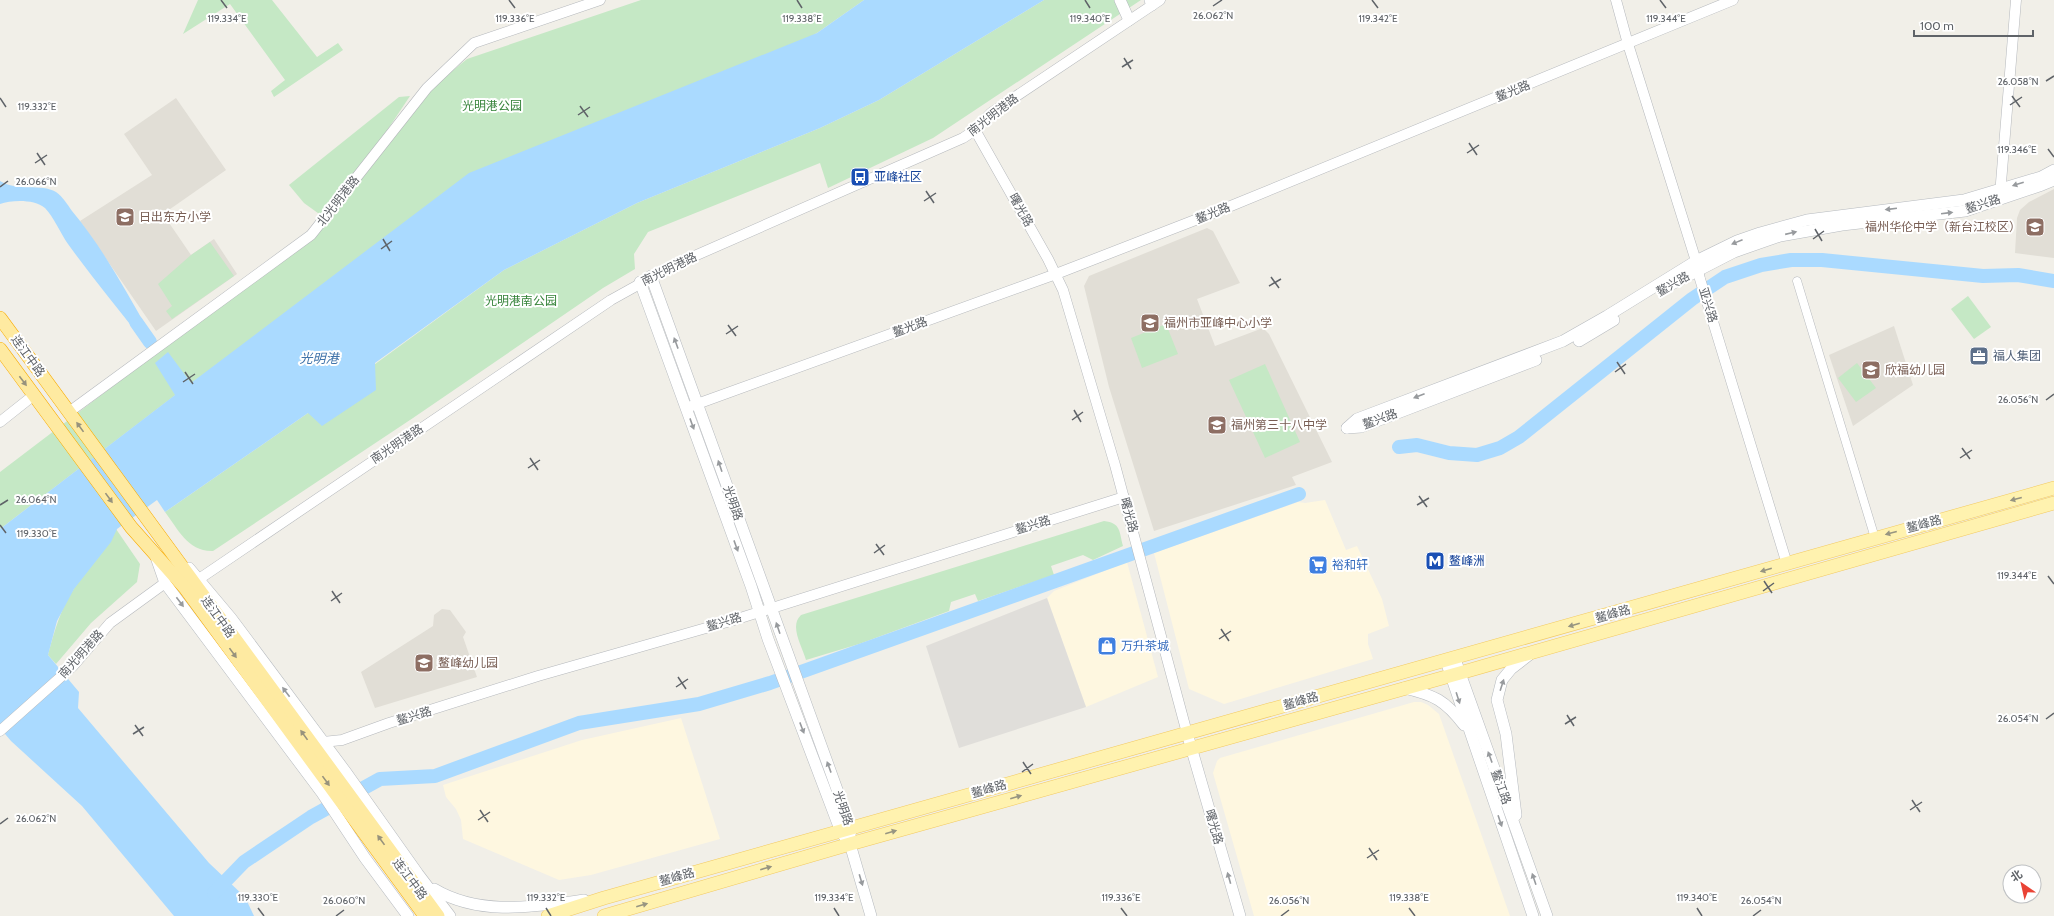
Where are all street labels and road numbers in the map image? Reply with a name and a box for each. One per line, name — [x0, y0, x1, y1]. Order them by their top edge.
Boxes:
street label: 鳌光路 — [1493, 77, 1532, 104]
street label: 南光明港路 — [964, 90, 1021, 139]
street label: 北光明港路 — [313, 172, 362, 229]
street label: 曙光路 — [1006, 190, 1037, 229]
street label: 鳌兴路 — [1963, 191, 2002, 216]
street label: 鳌光路 — [1193, 199, 1232, 226]
street label: 南光明港路 — [639, 249, 699, 288]
street label: 鳌兴路 — [1653, 268, 1692, 299]
street label: 亚兴路 — [1696, 285, 1721, 324]
street label: 鳌光路 — [890, 313, 929, 340]
street label: 连江中路 — [8, 332, 49, 380]
street label: 鳌兴路 — [1360, 405, 1399, 432]
street label: 南光明港路 — [368, 421, 426, 467]
street label: 光明路 — [721, 483, 746, 522]
street label: 曙光路 — [1118, 496, 1141, 534]
street label: 鳌兴路 — [1013, 512, 1052, 537]
street label: 鳌峰路 — [1905, 512, 1943, 535]
street label: 连江中路 — [198, 593, 239, 641]
street label: 鳌峰路 — [1593, 601, 1632, 626]
street label: 鳌兴路 — [704, 609, 743, 634]
street label: 南光明港路 — [55, 626, 106, 681]
street label: 鳌峰路 — [1281, 688, 1320, 713]
street label: 鳌兴路 — [394, 703, 433, 728]
street label: 鳌江路 — [1488, 767, 1515, 806]
street label: 鳌峰路 — [969, 776, 1008, 801]
street label: 光明路 — [831, 788, 856, 827]
street label: 曙光路 — [1202, 807, 1227, 846]
street label: 连江中路 — [390, 855, 431, 902]
street label: 鳌峰路 — [657, 864, 696, 889]

